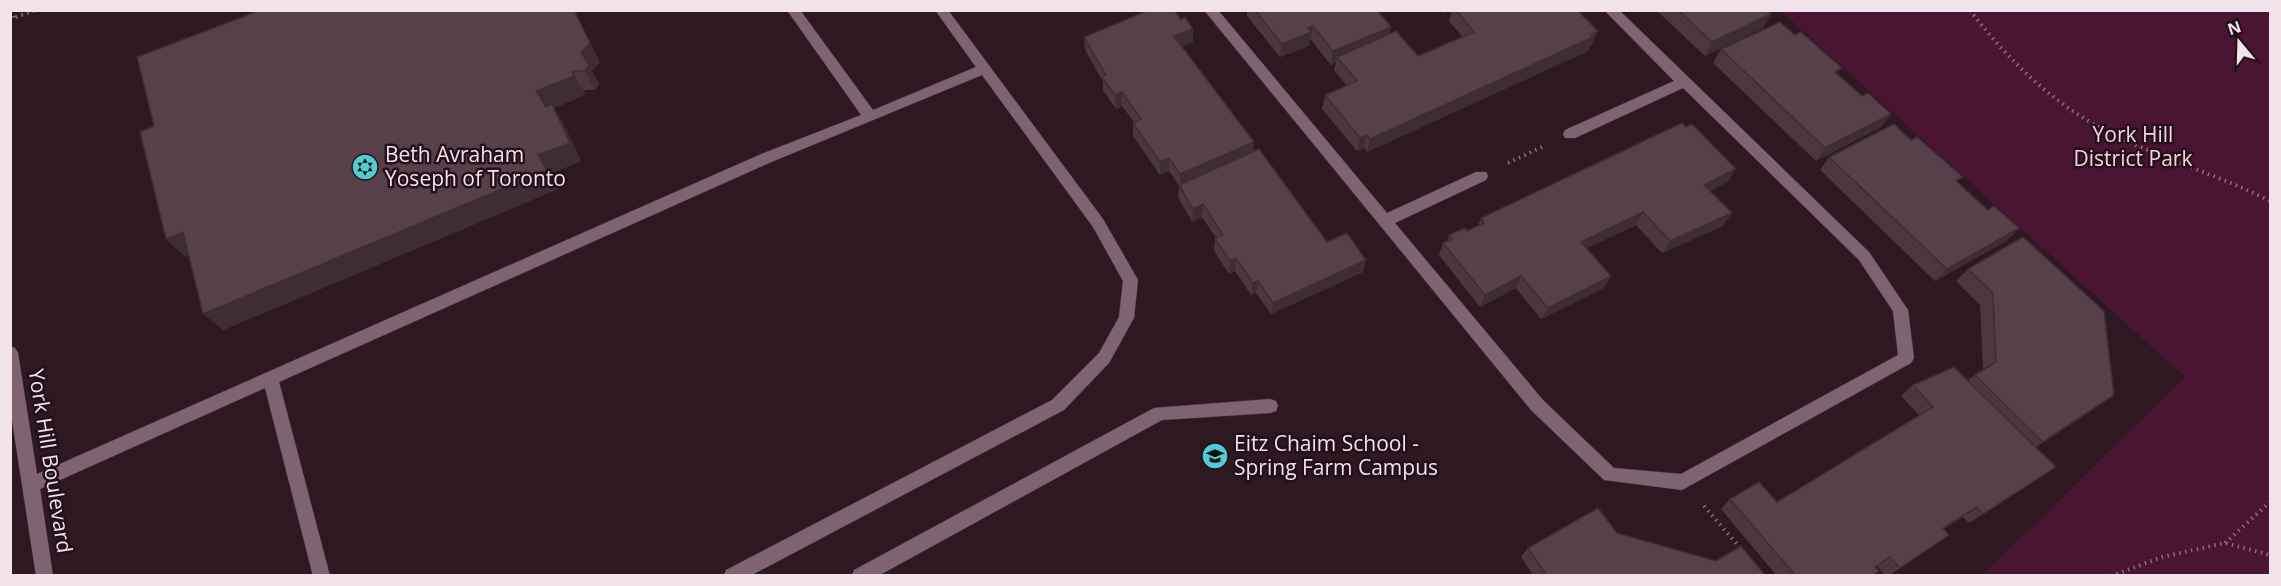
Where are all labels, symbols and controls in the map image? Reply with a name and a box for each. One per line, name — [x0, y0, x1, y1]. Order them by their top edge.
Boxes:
north arrow — [2209, 12, 2269, 72]
text: N — [2224, 15, 2244, 40]
park label: York Hill District Park — [2074, 120, 2192, 172]
place label: Beth Avraham Yoseph of Toronto — [385, 140, 566, 192]
synagogue icon: Beth Avraham Yoseph of Toronto — [350, 152, 380, 182]
street label: York Hill Boulevard — [23, 367, 79, 555]
place label: Eitz Chaim School - Spring Farm Campus — [1234, 429, 1438, 481]
school or university icon: Eitz Chaim School - Spring Farm Campus — [1200, 441, 1230, 471]

